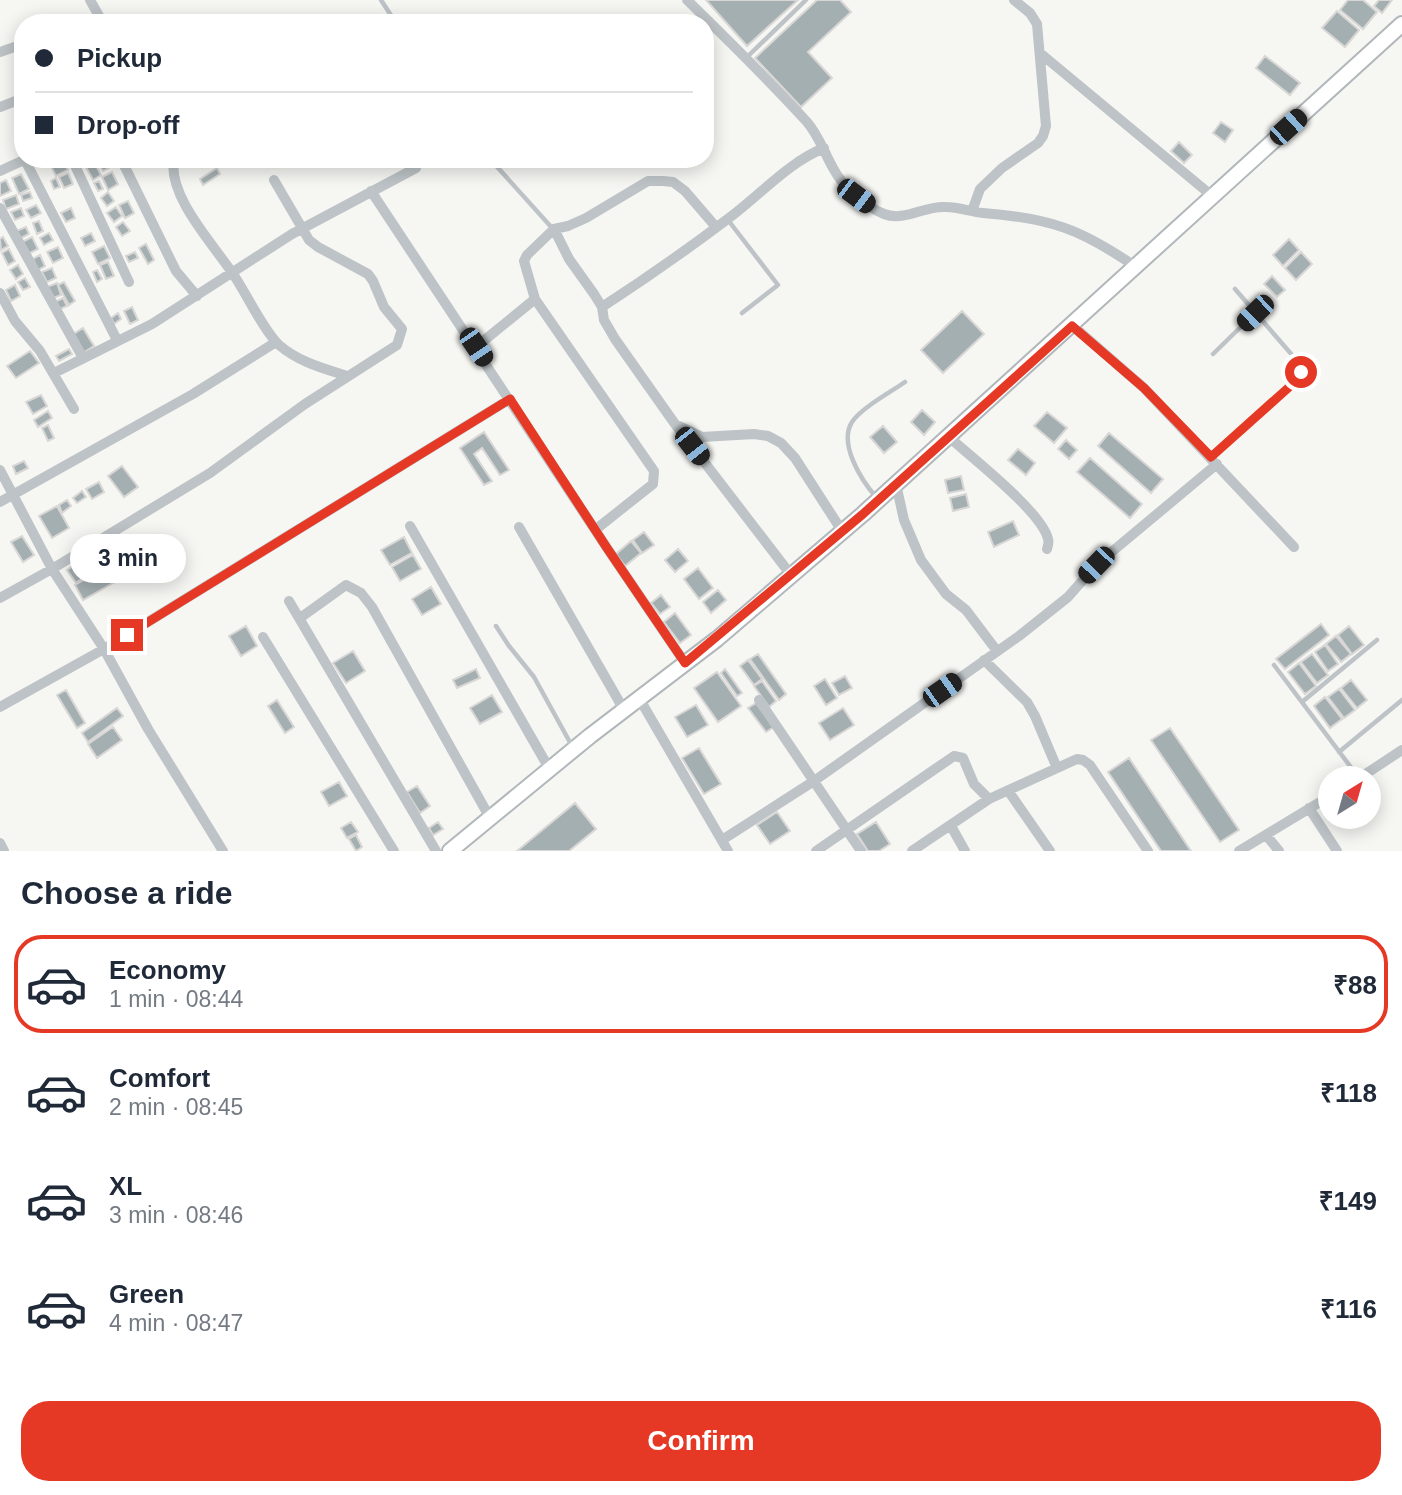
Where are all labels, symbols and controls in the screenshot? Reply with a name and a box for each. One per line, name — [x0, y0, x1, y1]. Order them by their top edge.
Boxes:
text: Pickup — [77, 43, 162, 73]
car — [1266, 105, 1311, 149]
text: Drop-off — [77, 110, 180, 140]
car — [833, 175, 880, 217]
car — [1233, 291, 1278, 335]
car — [456, 324, 497, 370]
route start — [1285, 356, 1317, 388]
car — [671, 423, 714, 469]
callout: 3 min — [69, 534, 185, 582]
car — [1074, 543, 1119, 587]
text: 3 min — [98, 545, 158, 571]
route end — [111, 619, 143, 651]
car — [919, 669, 966, 711]
north arrow — [1318, 766, 1381, 830]
map controls — [1318, 766, 1381, 829]
text: Choose a ride — [21, 875, 233, 911]
icon: car — [25, 953, 88, 1016]
text: Economy — [109, 955, 226, 985]
text: ₹88 — [1333, 970, 1377, 1000]
text: 1 min · 08:44 — [109, 986, 243, 1012]
icon: car — [25, 1061, 88, 1124]
text: Comfort — [109, 1063, 210, 1093]
text: ₹118 — [1320, 1078, 1377, 1108]
text: 2 min · 08:45 — [109, 1094, 243, 1120]
icon: car — [25, 1169, 88, 1232]
text: XL — [109, 1171, 142, 1201]
text: ₹149 — [1319, 1186, 1377, 1216]
text: 3 min · 08:46 — [109, 1202, 243, 1228]
icon: car — [25, 1277, 88, 1340]
text: Green — [109, 1279, 184, 1309]
text: ₹116 — [1320, 1294, 1377, 1324]
text: 4 min · 08:47 — [109, 1310, 243, 1336]
button: Confirm — [21, 1401, 1381, 1481]

